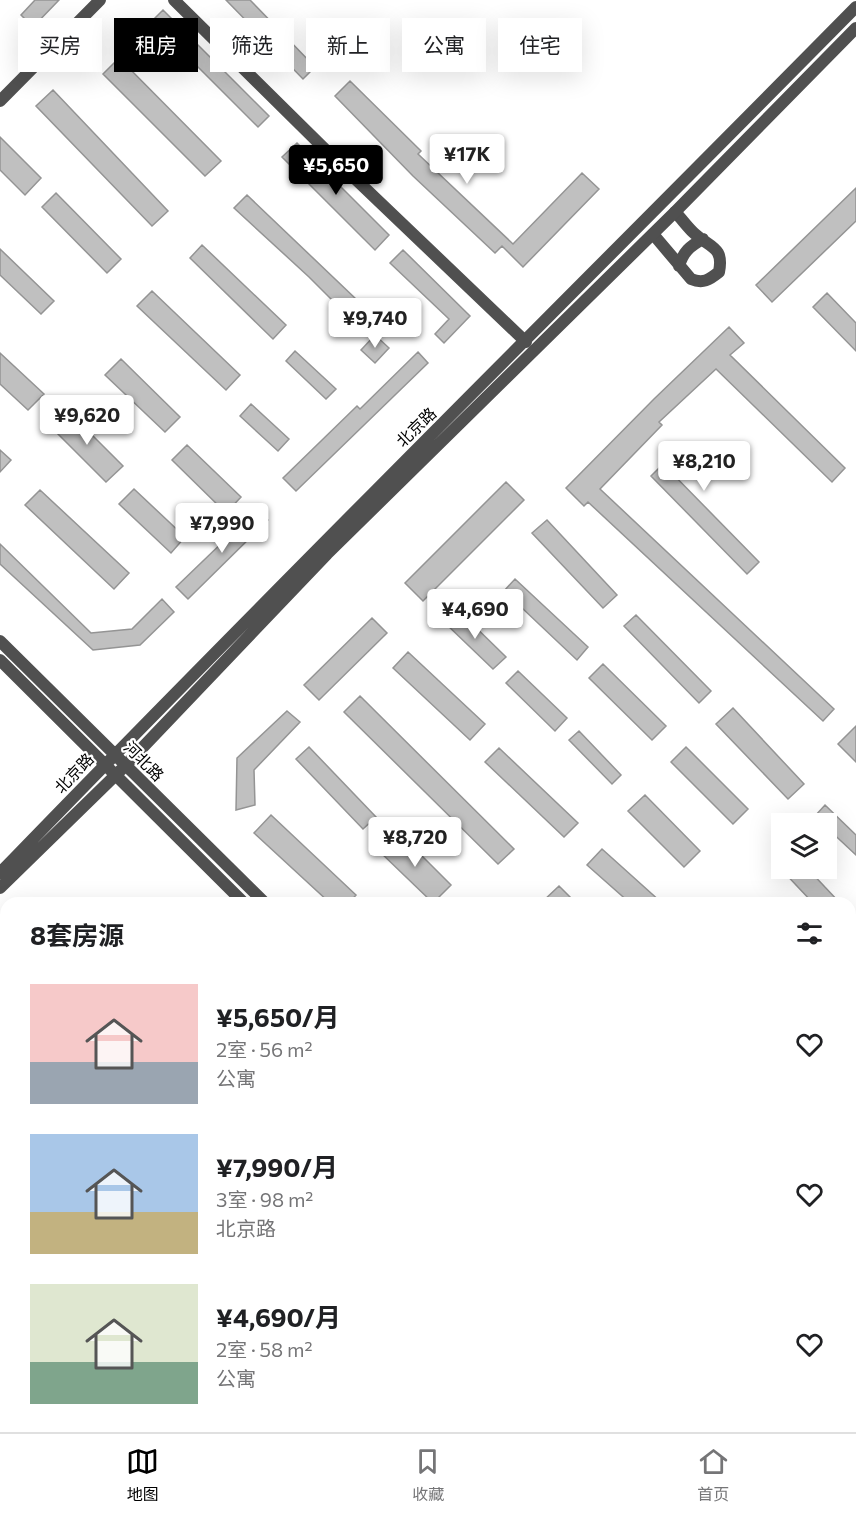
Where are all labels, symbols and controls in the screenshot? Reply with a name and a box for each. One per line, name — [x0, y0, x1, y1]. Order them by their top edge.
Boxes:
chip: 买房 — [18, 18, 102, 72]
chip: 租房 — [114, 18, 198, 72]
chip: 筛选 — [210, 18, 294, 72]
chip: 新上 — [306, 18, 390, 72]
chip: 公寓 — [402, 18, 486, 72]
chip: 住宅 — [498, 18, 582, 72]
pin: ¥17K — [431, 134, 503, 185]
text: ¥17K — [444, 141, 490, 165]
pin: ¥5,650 — [287, 145, 385, 196]
text: ¥5,650 — [303, 152, 369, 176]
pin: ¥9,740 — [326, 298, 424, 349]
text: ¥9,740 — [342, 305, 408, 329]
pin: ¥9,620 — [38, 395, 136, 446]
text: ¥9,620 — [54, 402, 120, 426]
street label: 北京路 — [392, 403, 440, 450]
pin: ¥8,210 — [655, 441, 753, 492]
text: ¥8,210 — [672, 448, 736, 472]
pin: ¥7,990 — [173, 503, 271, 554]
text: ¥7,990 — [189, 510, 255, 534]
pin: ¥4,690 — [426, 589, 524, 640]
text: ¥4,690 — [441, 596, 509, 620]
street label: 河北路 — [121, 737, 168, 784]
street label: 北京路 — [50, 749, 97, 797]
map controls — [771, 813, 837, 879]
button: layers — [771, 813, 837, 879]
pin: ¥8,720 — [366, 817, 464, 868]
text: ¥8,720 — [382, 824, 448, 848]
icon: filters — [793, 917, 826, 950]
text: 8套房源 — [30, 919, 124, 950]
text: ¥5,650/月 — [216, 1001, 340, 1032]
icon: home — [78, 1008, 150, 1080]
icon: heart — [793, 1028, 826, 1061]
text: 2室 · 56 m² — [216, 1037, 312, 1061]
text: 公寓 — [216, 1066, 256, 1090]
text: ¥7,990/月 — [216, 1151, 338, 1182]
icon: home — [78, 1158, 150, 1230]
icon: heart — [793, 1178, 826, 1211]
text: 3室 · 98 m² — [216, 1187, 313, 1211]
text: 北京路 — [216, 1216, 276, 1240]
text: ¥4,690/月 — [216, 1301, 341, 1332]
icon: home — [78, 1308, 150, 1380]
icon: heart — [793, 1328, 826, 1361]
text: 2室 · 58 m² — [216, 1337, 312, 1361]
text: 公寓 — [216, 1366, 256, 1390]
tab: 地图 — [126, 1445, 159, 1505]
tab: 收藏 — [411, 1445, 444, 1505]
tab: 首页 — [697, 1445, 730, 1505]

